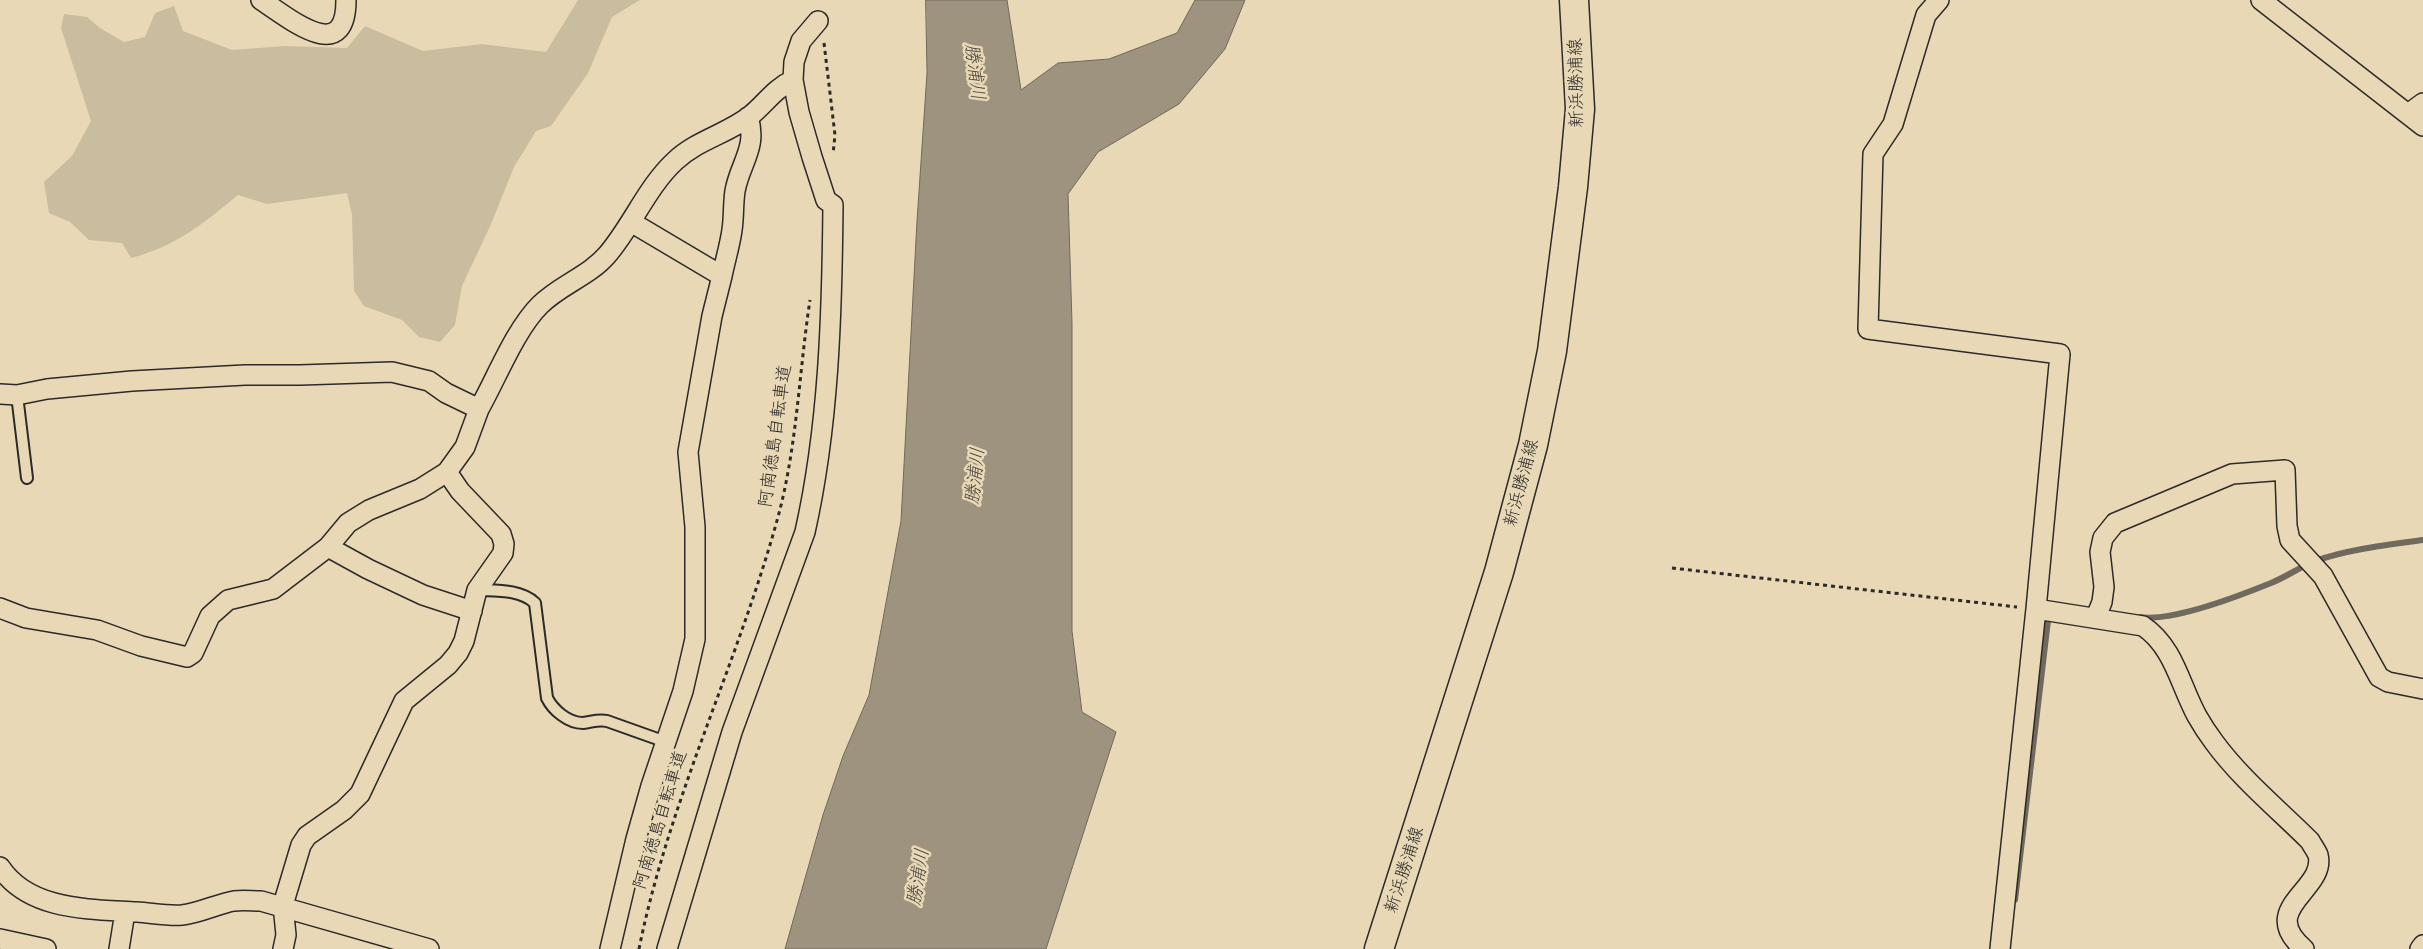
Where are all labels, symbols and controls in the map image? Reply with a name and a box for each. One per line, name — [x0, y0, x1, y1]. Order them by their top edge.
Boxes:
street label: 新浜勝浦線 — [1565, 38, 1589, 128]
water label: 勝浦川 — [959, 42, 989, 102]
street label: 阿南徳島自転車道 — [755, 363, 797, 509]
street label: 新浜勝浦線 — [1500, 437, 1544, 529]
water label: 勝浦川 — [962, 446, 990, 506]
street label: 阿南徳島自転車道 — [630, 748, 692, 892]
street label: 新浜勝浦線 — [1381, 824, 1429, 916]
water label: 勝浦川 — [903, 847, 935, 907]

